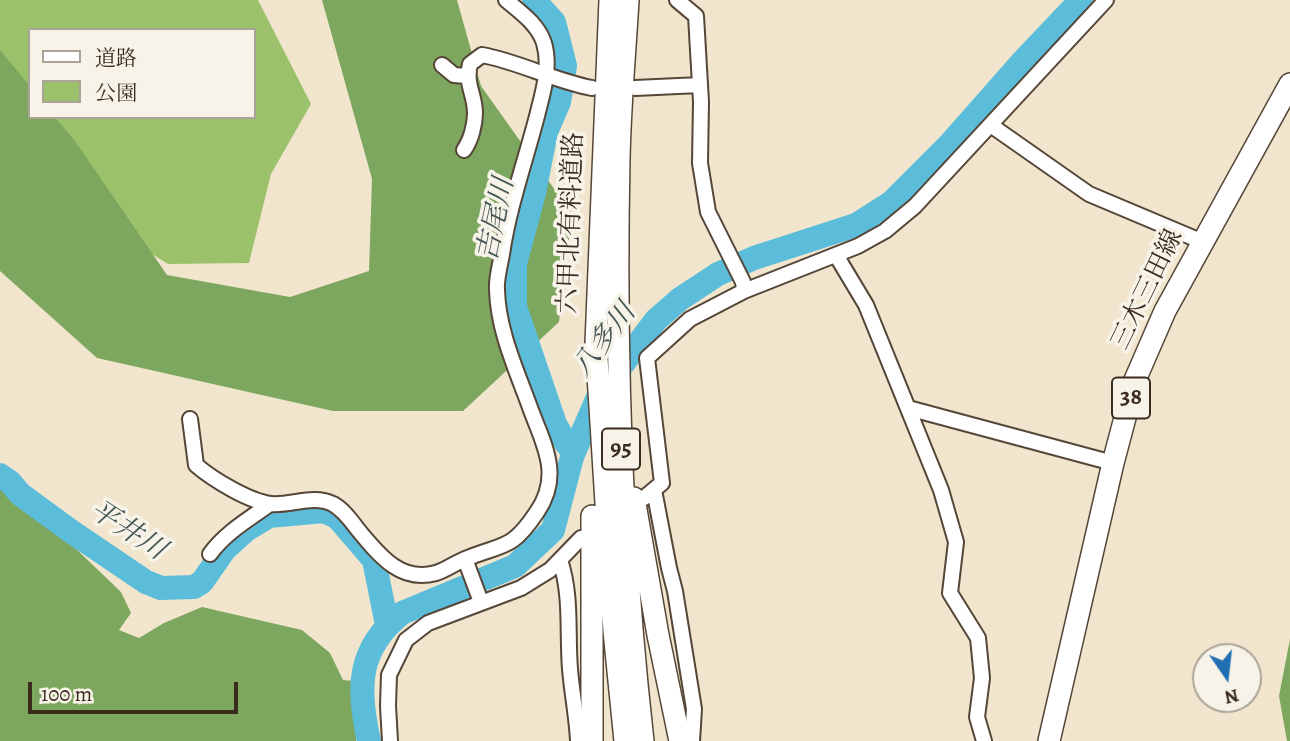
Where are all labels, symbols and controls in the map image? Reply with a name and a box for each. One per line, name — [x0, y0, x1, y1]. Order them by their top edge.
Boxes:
legend — [28, 28, 256, 119]
text: 道路 — [95, 44, 137, 72]
text: 公園 — [95, 79, 137, 107]
street label: 六甲北有料道路 — [553, 132, 591, 314]
water label: 吉尾川 — [472, 175, 522, 265]
street label: 三木三田線 — [1105, 225, 1191, 355]
water label: 八多川 — [566, 297, 644, 385]
road number: 38 — [1112, 377, 1150, 418]
road number: 95 — [602, 428, 640, 470]
water label: 平井川 — [83, 494, 171, 568]
north arrow — [1192, 643, 1262, 713]
scale bar — [32, 668, 242, 712]
text: 100 m — [41, 680, 92, 708]
text: N — [1222, 682, 1241, 711]

